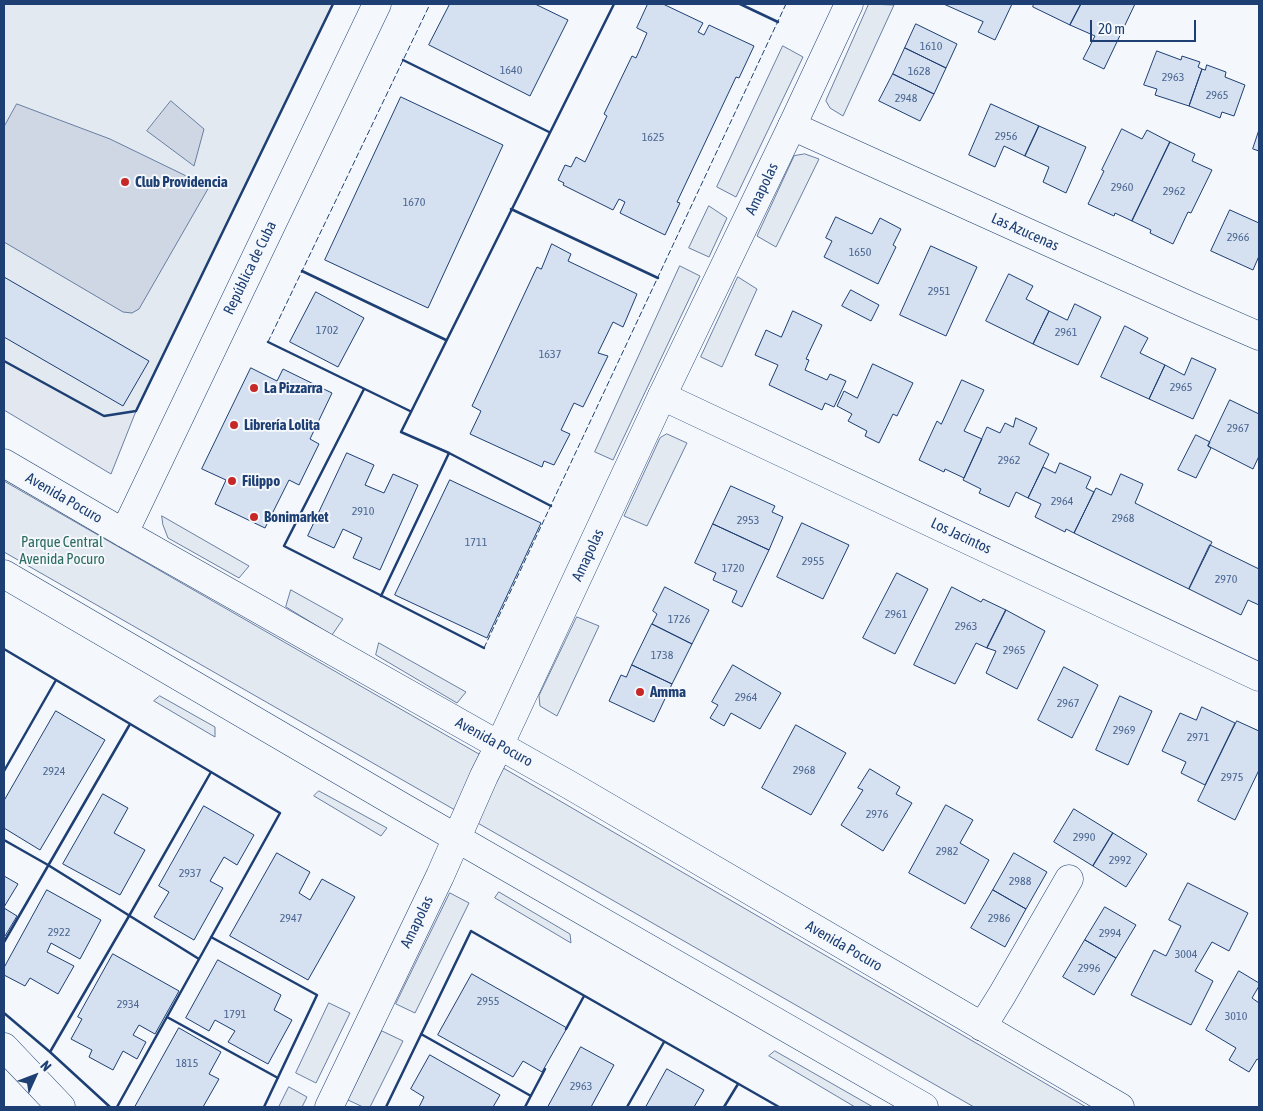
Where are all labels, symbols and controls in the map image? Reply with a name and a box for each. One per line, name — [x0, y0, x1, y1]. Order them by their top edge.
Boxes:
scale bar — [1093, 10, 1199, 42]
text: 20 m — [1098, 20, 1125, 37]
house number: 1610 — [920, 39, 942, 53]
house number: 1640 — [500, 63, 522, 77]
house number: 1628 — [908, 64, 930, 78]
house number: 2963 — [1162, 70, 1184, 84]
house number: 2965 — [1206, 88, 1228, 102]
house number: 2948 — [895, 91, 917, 105]
house number: 2956 — [995, 129, 1017, 143]
house number: 1625 — [642, 130, 664, 144]
street label: Amapolas — [742, 160, 782, 218]
place label: Club Providencia — [135, 173, 228, 191]
marker: Club Providencia — [119, 176, 131, 188]
house number: 2960 — [1111, 180, 1133, 194]
house number: 2962 — [1163, 184, 1185, 198]
house number: 1670 — [403, 195, 425, 209]
street label: Las Azucenas — [988, 209, 1062, 255]
street label: República de Cuba — [220, 218, 280, 318]
house number: 2966 — [1227, 230, 1249, 244]
house number: 1650 — [849, 245, 871, 259]
house number: 2951 — [928, 284, 950, 298]
house number: 1702 — [316, 323, 338, 337]
house number: 2961 — [1055, 325, 1077, 339]
house number: 1637 — [539, 347, 561, 361]
place label: La Pizzarra — [264, 379, 323, 397]
house number: 2965 — [1170, 380, 1192, 394]
marker: La Pizzarra — [248, 382, 260, 394]
place label: Librería Lolita — [244, 416, 320, 434]
marker: Librería Lolita — [228, 419, 240, 431]
house number: 2967 — [1227, 421, 1249, 435]
house number: 2962 — [998, 453, 1020, 467]
street label: Avenida Pocuro — [22, 469, 106, 527]
place label: Filippo — [242, 472, 280, 490]
marker: Filippo — [226, 475, 238, 487]
house number: 2964 — [1051, 494, 1073, 508]
house number: 2910 — [352, 504, 374, 518]
place label: Bonimarket — [264, 508, 329, 526]
marker: Bonimarket — [248, 511, 260, 523]
house number: 2968 — [1112, 511, 1134, 525]
house number: 2953 — [737, 513, 759, 527]
street label: Los Jacintos — [928, 514, 994, 558]
street label: Amapolas — [568, 526, 608, 584]
park label: Parque Central Avenida Pocuro — [19, 533, 105, 568]
house number: 1711 — [465, 535, 487, 549]
house number: 2955 — [802, 554, 824, 568]
house number: 1720 — [722, 561, 744, 575]
house number: 2970 — [1215, 572, 1237, 586]
house number: 2961 — [885, 607, 907, 621]
house number: 1726 — [668, 612, 690, 626]
house number: 2963 — [955, 619, 977, 633]
house number: 2965 — [1003, 643, 1025, 657]
house number: 1738 — [651, 648, 673, 662]
place label: Amma — [650, 683, 686, 701]
marker: Amma — [634, 686, 646, 698]
house number: 2964 — [735, 690, 757, 704]
house number: 2967 — [1057, 696, 1079, 710]
street label: Avenida Pocuro — [452, 713, 536, 771]
house number: 2969 — [1113, 723, 1135, 737]
house number: 2971 — [1187, 730, 1209, 744]
house number: 2968 — [793, 763, 815, 777]
house number: 2924 — [43, 764, 65, 778]
house number: 2975 — [1221, 770, 1243, 784]
house number: 2976 — [866, 807, 888, 821]
house number: 2990 — [1073, 830, 1095, 844]
house number: 2982 — [936, 844, 958, 858]
house number: 2992 — [1109, 853, 1131, 867]
house number: 2937 — [179, 866, 201, 880]
house number: 2988 — [1009, 874, 1031, 888]
street label: Amapolas — [397, 893, 437, 951]
house number: 2947 — [280, 911, 302, 925]
house number: 2986 — [988, 911, 1010, 925]
street label: Avenida Pocuro — [802, 917, 886, 975]
house number: 2922 — [48, 925, 70, 939]
house number: 2994 — [1099, 926, 1121, 940]
house number: 3004 — [1175, 947, 1197, 961]
house number: 2996 — [1078, 961, 1100, 975]
house number: 2955 — [477, 994, 499, 1008]
house number: 2934 — [117, 997, 139, 1011]
house number: 1791 — [224, 1007, 246, 1021]
house number: 3010 — [1225, 1009, 1247, 1023]
north arrow — [10, 1051, 60, 1101]
house number: 1815 — [176, 1056, 198, 1070]
text: N — [37, 1057, 55, 1074]
house number: 2963 — [570, 1079, 592, 1093]

